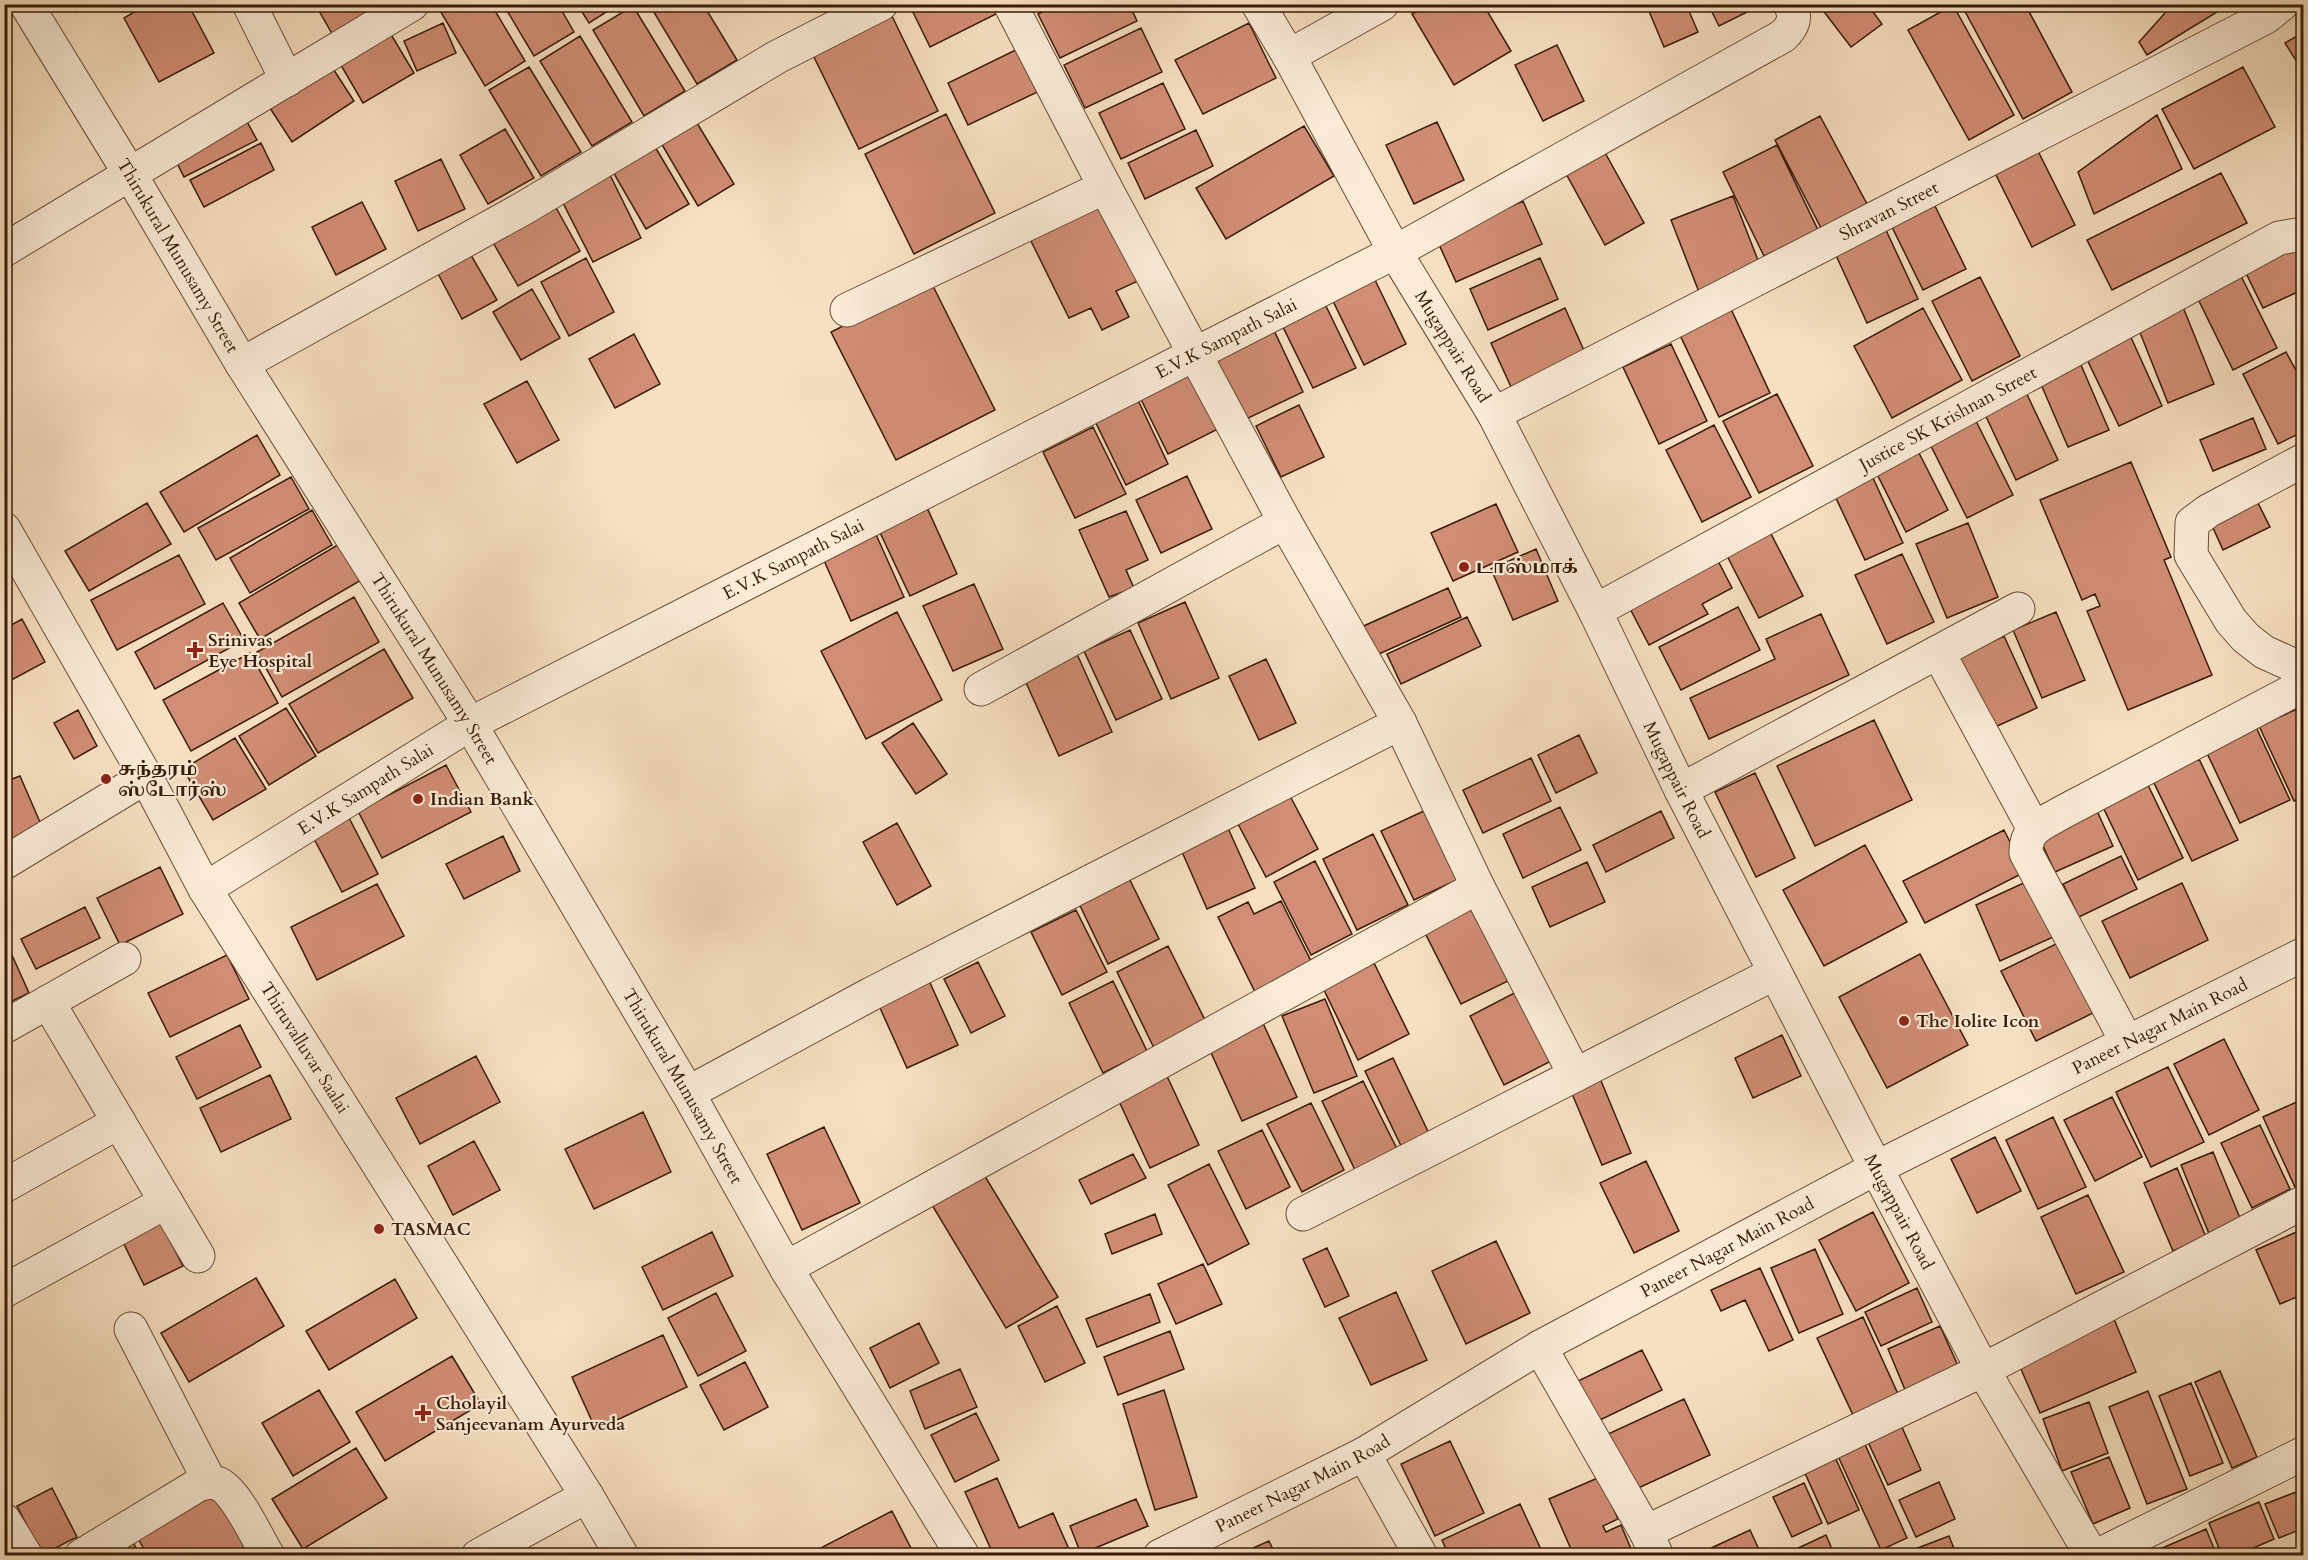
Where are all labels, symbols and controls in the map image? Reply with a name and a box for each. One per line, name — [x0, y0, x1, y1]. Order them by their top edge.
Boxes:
street label: Thirukural Munusamy Street — [110, 154, 245, 358]
street label: Shravan Street — [1835, 175, 1943, 247]
street label: Mugappair Road — [1408, 286, 1496, 408]
street label: E.V.K Sampath Salai — [1151, 292, 1301, 385]
street label: Justice SK Krishnan Street — [1852, 360, 2042, 479]
street label: E.V.K Sampath Salai — [718, 513, 869, 606]
place label: டாஸ்மாக் — [1476, 555, 1578, 580]
marker: டாஸ்மாக் — [1457, 560, 1471, 574]
street label: Thirukural Munusamy Street — [364, 568, 503, 770]
place label: Srinivas Eye Hospital — [208, 628, 312, 674]
marker: Srinivas Eye Hospital — [186, 641, 204, 659]
street label: Mugappair Road — [1637, 717, 1716, 843]
street label: E.V.K Sampath Salai — [293, 738, 438, 841]
place label: சுந்தரம் ஸ்டோர்ஸ் — [118, 757, 227, 803]
marker: சுந்தரம் ஸ்டோர்ஸ் — [99, 772, 113, 786]
place label: Indian Bank — [430, 787, 535, 812]
marker: Indian Bank — [411, 792, 425, 806]
street label: Paneer Nagar Main Road — [2068, 972, 2252, 1081]
street label: Thiruvalluvar Saalai — [254, 978, 355, 1119]
street label: Thirukural Munusamy Street — [616, 984, 749, 1189]
place label: The Iolite Icon — [1916, 1009, 2040, 1034]
marker: The Iolite Icon — [1897, 1014, 1911, 1028]
street label: Mugappair Road — [1858, 1150, 1940, 1275]
street label: Paneer Nagar Main Road — [1636, 1191, 1819, 1304]
place label: TASMAC — [391, 1217, 471, 1242]
marker: TASMAC — [372, 1222, 386, 1236]
place label: Cholayil Sanjeevanam Ayurveda — [436, 1391, 625, 1437]
marker: Cholayil Sanjeevanam Ayurveda — [414, 1404, 432, 1422]
street label: Paneer Nagar Main Road — [1211, 1429, 1396, 1539]

